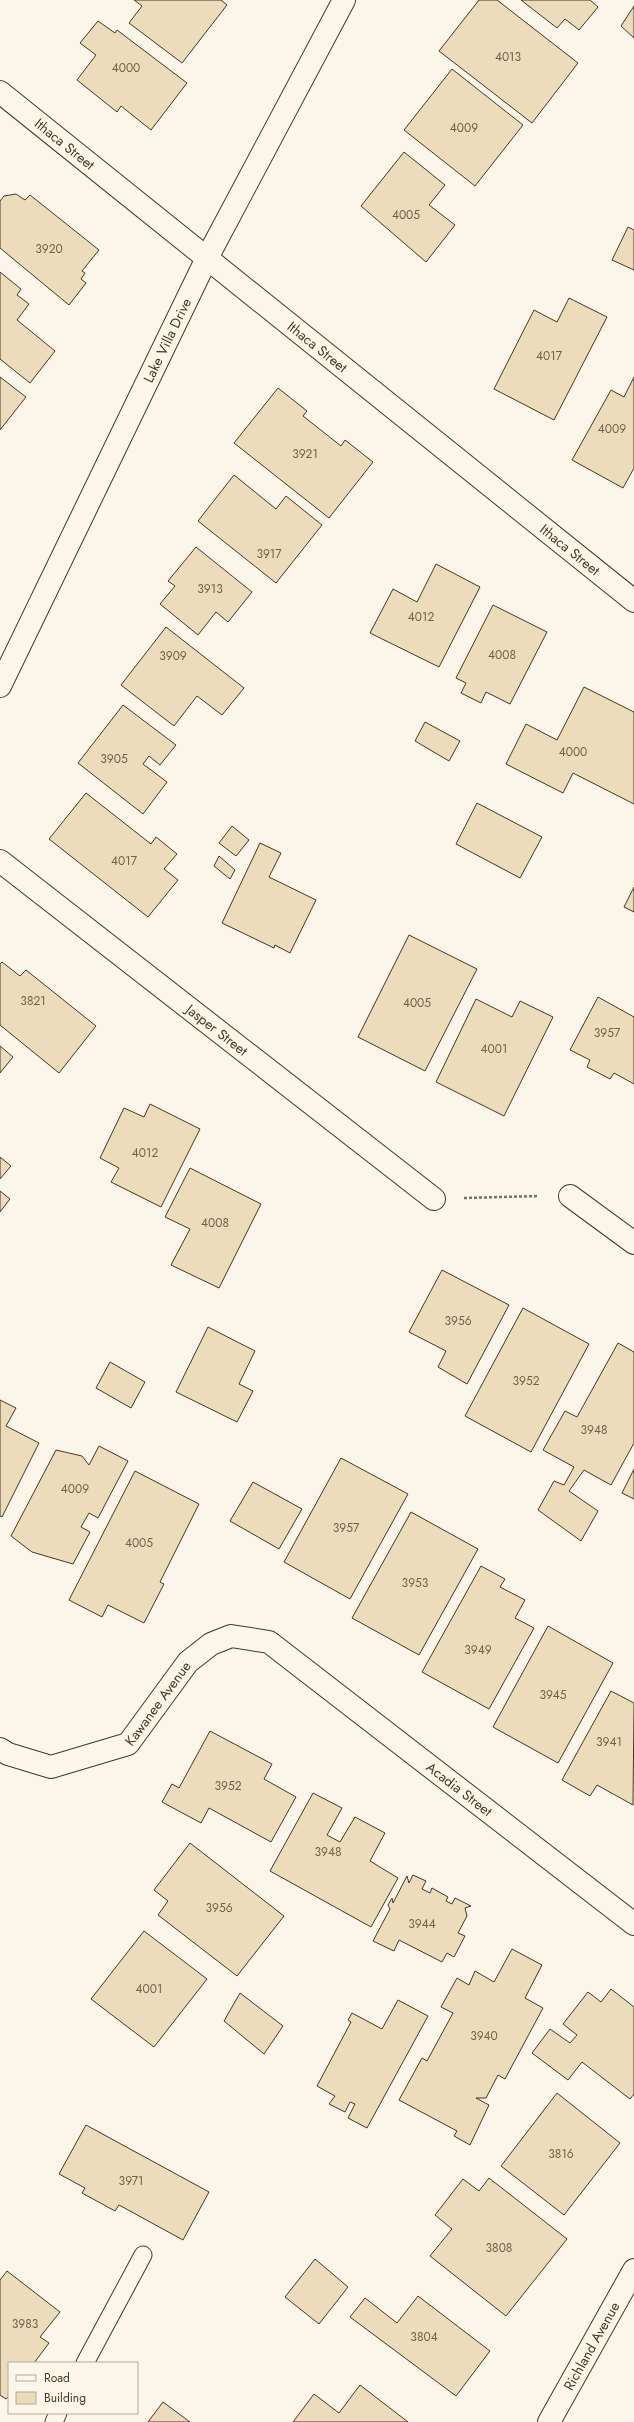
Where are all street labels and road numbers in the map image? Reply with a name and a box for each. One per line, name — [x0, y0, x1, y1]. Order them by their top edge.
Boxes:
street label: Ithaca Street — [30, 114, 100, 175]
street label: Lake Villa Drive — [138, 295, 196, 386]
street label: Ithaca Street — [283, 316, 352, 378]
street label: Ithaca Street — [536, 519, 605, 580]
street label: Jasper Street — [180, 998, 253, 1061]
street label: Kawanee Avenue — [120, 1657, 195, 1750]
street label: Acadia Street — [422, 1757, 497, 1821]
street label: Richland Avenue — [559, 2298, 624, 2394]

